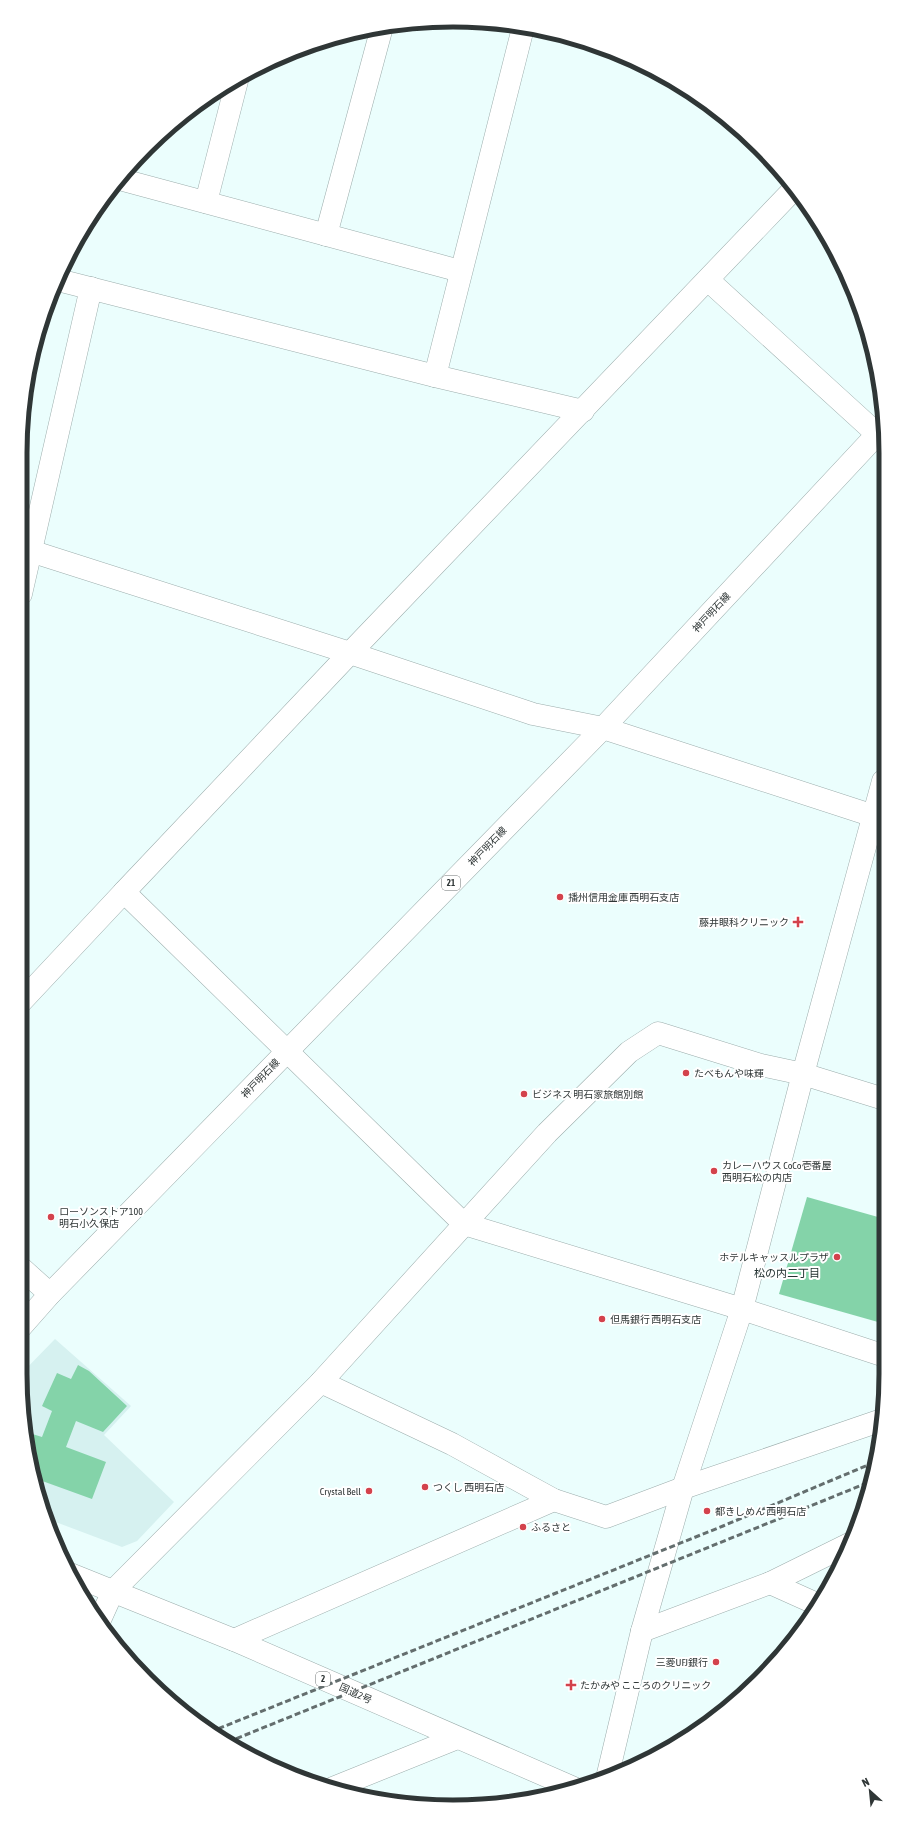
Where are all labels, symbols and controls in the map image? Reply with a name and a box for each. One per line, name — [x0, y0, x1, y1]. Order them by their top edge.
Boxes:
street label: 神戸明石線 — [690, 590, 732, 634]
street label: 神戸明石線 — [466, 825, 509, 868]
road number: 21 — [442, 876, 460, 890]
marker: 播州信用金庫 西明石支店 — [555, 892, 565, 902]
place label: 播州信用金庫 西明石支店 — [568, 892, 679, 903]
marker: 藤井眼科クリニック — [792, 916, 804, 928]
place label: 藤井眼科クリニック — [699, 917, 789, 928]
street label: 神戸明石線 — [239, 1057, 282, 1100]
marker: たべもんや味輝 — [681, 1068, 691, 1078]
place label: たべもんや味輝 — [694, 1068, 764, 1079]
marker: ビジネス 明石家旅館別館 — [519, 1089, 529, 1099]
place label: ビジネス 明石家旅館別館 — [532, 1089, 643, 1100]
place label: カレーハウス CoCo壱番屋 西明石松の内店 — [722, 1160, 832, 1183]
marker: カレーハウス CoCo壱番屋 西明石松の内店 — [709, 1166, 719, 1176]
place label: ローソンストア100 明石小久保店 — [59, 1206, 143, 1229]
marker: ローソンストア100 明石小久保店 — [46, 1212, 56, 1222]
place label: ホテルキャッスルプラザ — [719, 1252, 829, 1263]
marker: ホテルキャッスルプラザ — [832, 1252, 842, 1262]
district label: 松の内二丁目 — [754, 1267, 820, 1279]
marker: 但馬銀行 西明石支店 — [597, 1314, 607, 1324]
place label: 但馬銀行 西明石支店 — [610, 1314, 701, 1325]
marker: つくし 西明石店 — [420, 1482, 430, 1492]
place label: つくし 西明石店 — [433, 1482, 504, 1493]
place label: Crystal Bell — [320, 1486, 361, 1497]
marker: Crystal Bell — [364, 1486, 374, 1496]
marker: 都きしめん 西明石店 — [702, 1506, 712, 1516]
place label: 都きしめん 西明石店 — [715, 1506, 806, 1517]
marker: ふるさと — [518, 1522, 528, 1532]
place label: ふるさと — [531, 1522, 571, 1533]
place label: 三菱UFJ銀行 — [656, 1657, 708, 1668]
marker: 三菱UFJ銀行 — [711, 1657, 721, 1667]
road number: 2 — [316, 1672, 330, 1686]
marker: たかみや こころのクリニック — [565, 1679, 577, 1691]
place label: たかみや こころのクリニック — [580, 1680, 711, 1691]
street label: 国道2号 — [338, 1681, 374, 1706]
north arrow — [850, 1771, 890, 1811]
text: N — [860, 1775, 871, 1789]

